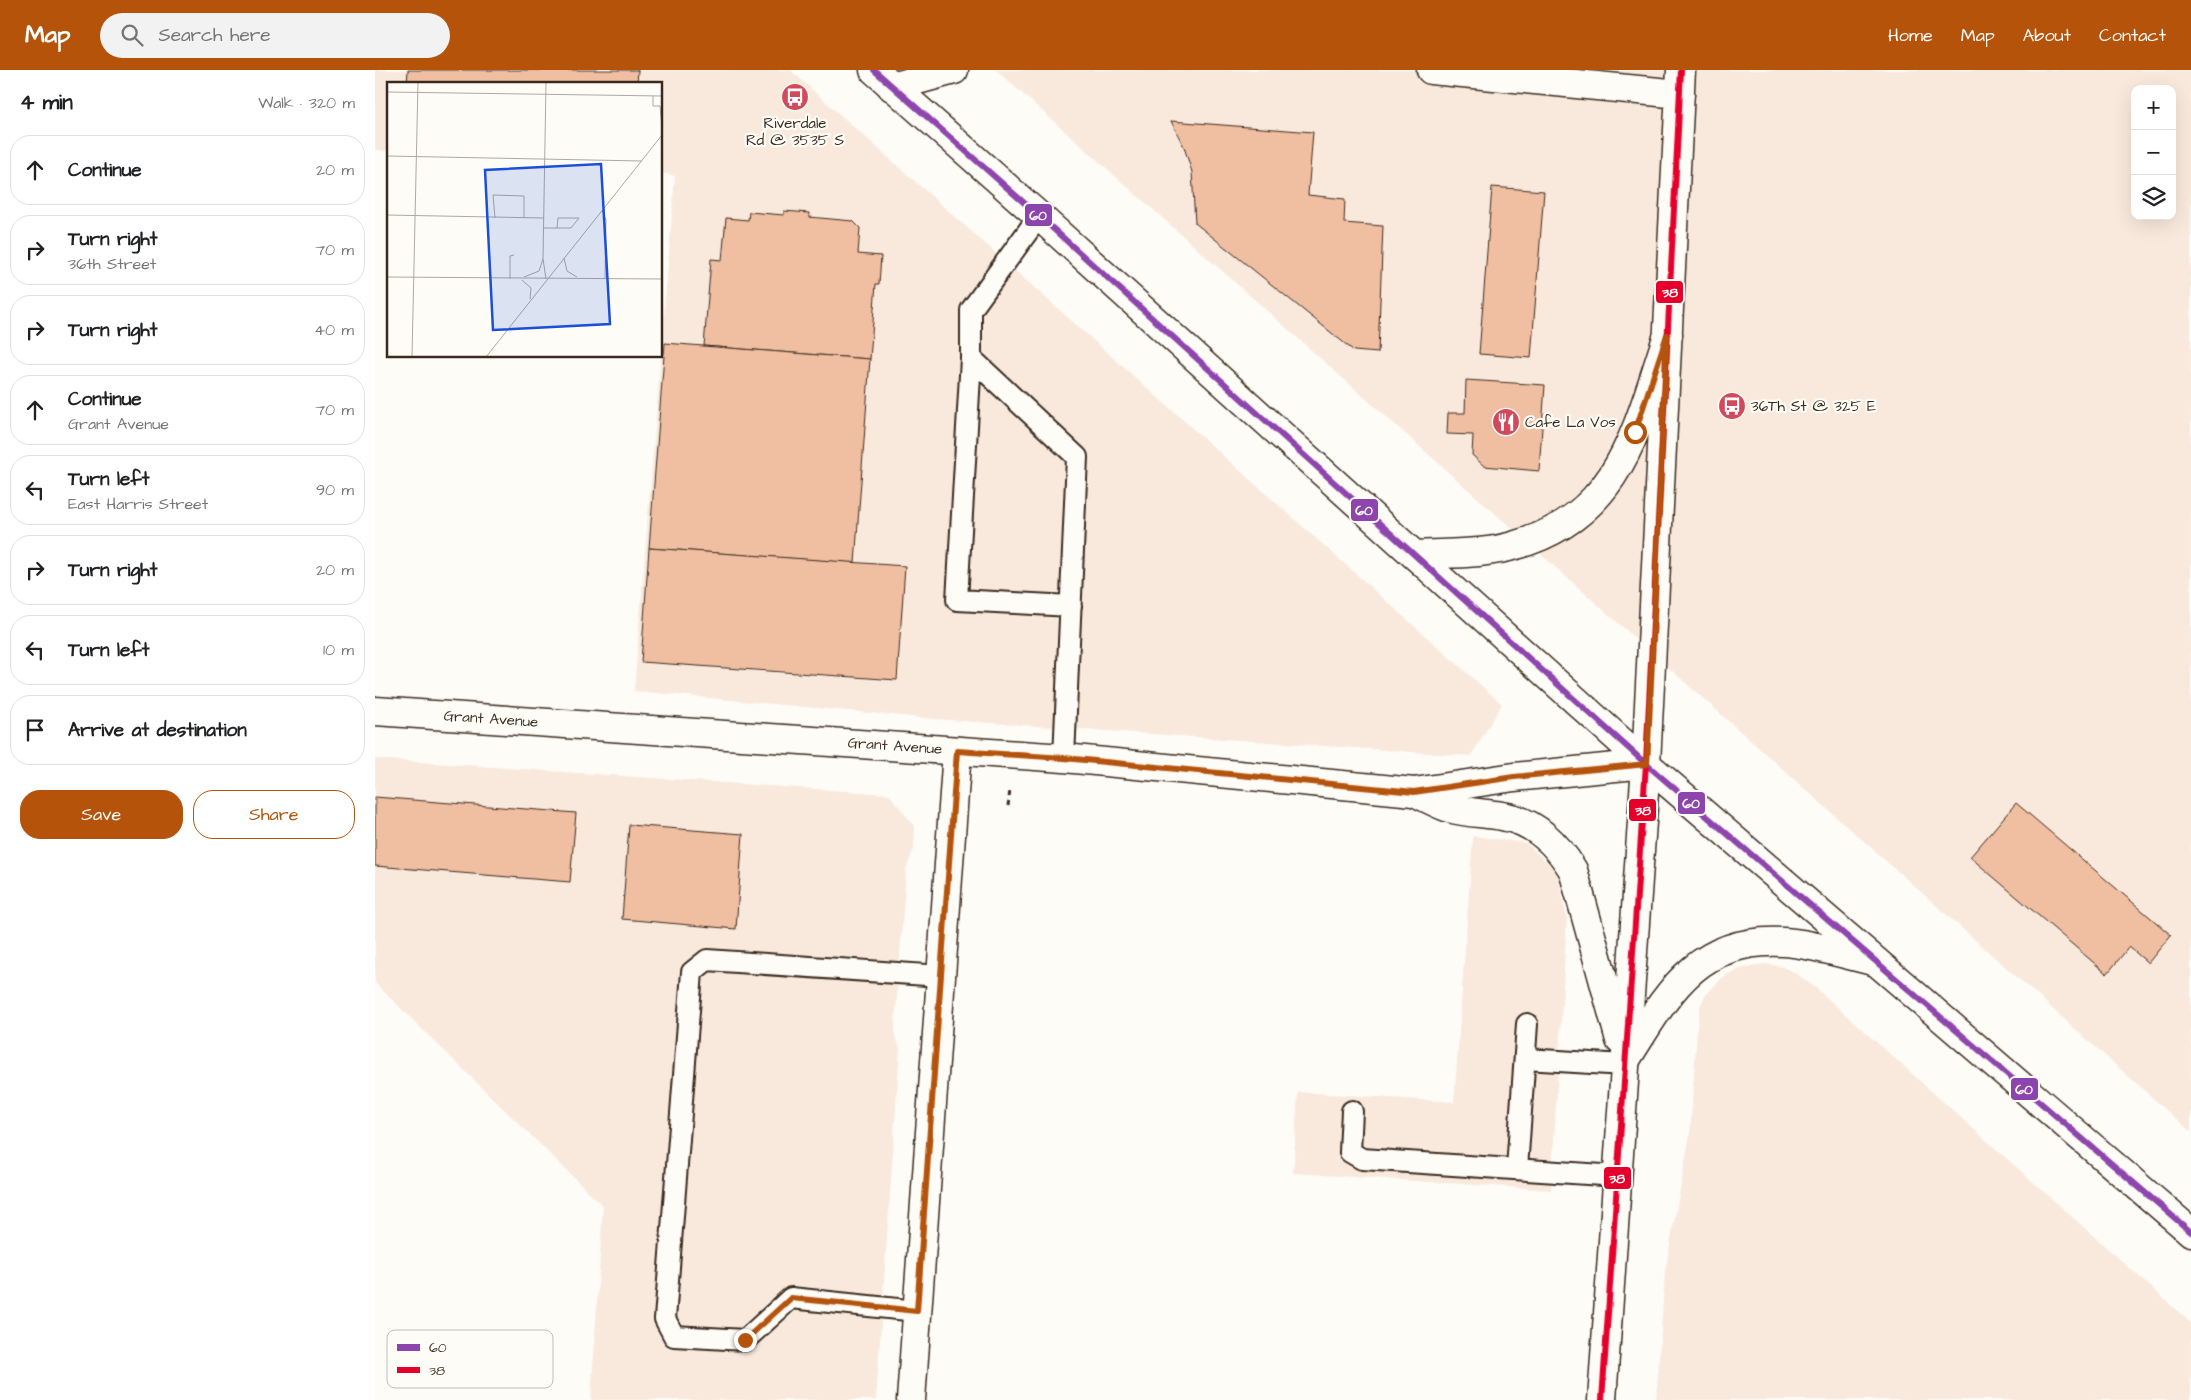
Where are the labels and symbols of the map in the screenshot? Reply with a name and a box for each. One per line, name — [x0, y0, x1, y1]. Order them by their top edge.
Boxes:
inset map — [387, 82, 663, 358]
bus stop icon: Riverdale Rd @ 3535 S — [780, 82, 810, 112]
place label: Riverdale Rd @ 3535 S — [746, 113, 844, 151]
line badge: 60 — [1024, 203, 1053, 227]
text: 60 — [1029, 206, 1047, 226]
line badge: 38 — [1655, 280, 1684, 304]
text: 38 — [1661, 283, 1678, 303]
bus stop icon: 36Th St @ 325 E — [1717, 391, 1747, 421]
place label: 36Th St @ 325 E — [1751, 396, 1876, 417]
restaurant icon: Cafe La Vos — [1491, 407, 1521, 437]
place label: Cafe La Vos — [1525, 412, 1616, 433]
route start — [1624, 421, 1647, 444]
line badge: 60 — [1350, 498, 1379, 522]
text: 60 — [1355, 501, 1373, 521]
street label: Grant Avenue — [443, 705, 539, 733]
street label: Grant Avenue — [847, 732, 943, 760]
line badge: 60 — [1677, 791, 1706, 815]
text: 60 — [1682, 794, 1700, 814]
line badge: 38 — [1628, 798, 1657, 822]
text: 38 — [1634, 801, 1651, 821]
line badge: 60 — [2010, 1077, 2039, 1101]
text: 60 — [2015, 1080, 2033, 1100]
line badge: 38 — [1603, 1166, 1632, 1190]
text: 38 — [1608, 1169, 1625, 1189]
route end — [734, 1329, 757, 1352]
legend — [387, 1330, 553, 1388]
text: 60 — [429, 1338, 447, 1358]
text: 38 — [429, 1361, 445, 1381]

